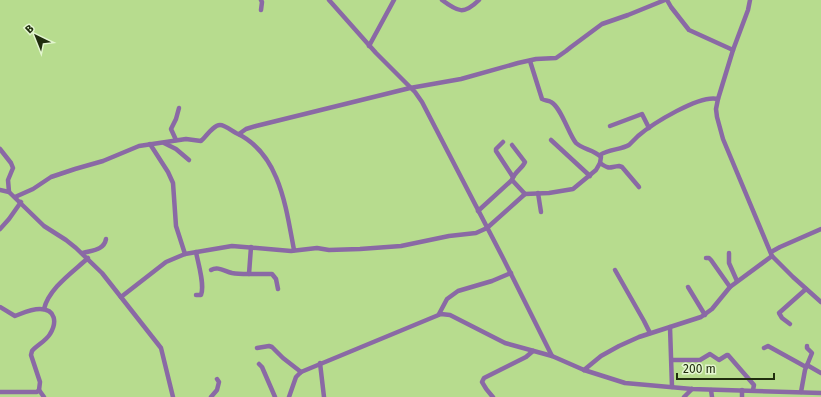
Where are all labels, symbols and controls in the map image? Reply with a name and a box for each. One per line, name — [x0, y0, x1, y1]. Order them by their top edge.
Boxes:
north arrow — [16, 16, 56, 56]
text: B — [23, 22, 37, 36]
scale bar — [677, 355, 774, 381]
text: 200 m — [683, 362, 716, 376]

